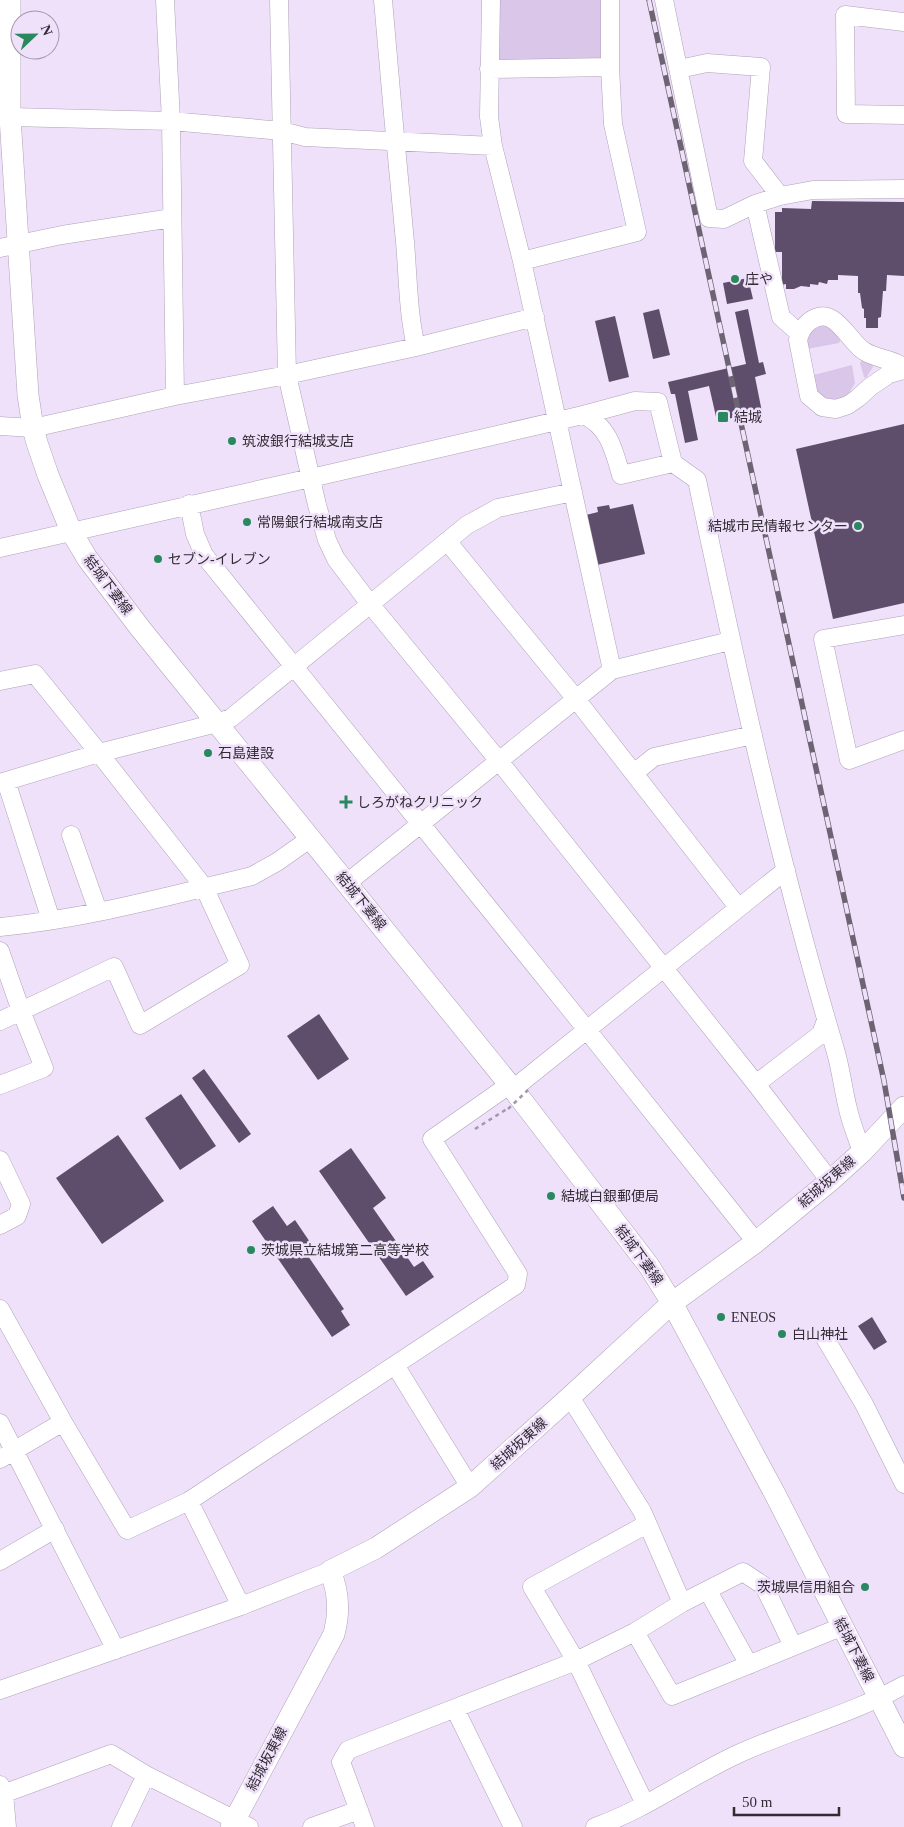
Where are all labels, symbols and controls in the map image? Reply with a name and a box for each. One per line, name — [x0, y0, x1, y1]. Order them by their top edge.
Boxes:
north arrow — [10, 10, 60, 60]
text: N — [38, 23, 55, 38]
place label: 庄や — [745, 272, 773, 287]
marker: 庄や — [729, 273, 741, 285]
marker: 結城 — [716, 410, 730, 424]
place label: 結城 — [734, 410, 762, 425]
place label: 筑波銀行結城支店 — [242, 434, 354, 449]
marker: 筑波銀行結城支店 — [226, 435, 238, 447]
place label: 常陽銀行結城南支店 — [257, 515, 383, 530]
marker: 常陽銀行結城南支店 — [241, 516, 253, 528]
place label: 結城市民情報センター — [708, 519, 848, 534]
marker: 結城市民情報センター — [852, 520, 864, 532]
place label: セブン-イレブン — [168, 551, 271, 567]
street label: 結城下妻線 — [81, 553, 135, 617]
marker: セブン-イレブン — [152, 553, 164, 565]
place label: 石島建設 — [218, 746, 274, 761]
marker: 石島建設 — [202, 747, 214, 759]
marker: しろがねクリニック — [339, 795, 353, 809]
place label: しろがねクリニック — [357, 795, 483, 810]
street label: 結城下妻線 — [333, 869, 389, 933]
street label: 結城坂東線 — [796, 1153, 858, 1211]
place label: 結城白銀郵便局 — [561, 1189, 659, 1204]
marker: 結城白銀郵便局 — [545, 1190, 557, 1202]
street label: 結城下妻線 — [612, 1222, 666, 1288]
place label: 茨城県立結城第二高等学校 — [261, 1242, 429, 1258]
marker: 茨城県立結城第二高等学校 — [245, 1244, 257, 1256]
place label: ENEOS — [731, 1310, 776, 1325]
marker: ENEOS — [715, 1311, 727, 1323]
place label: 白山神社 — [792, 1327, 848, 1342]
marker: 白山神社 — [776, 1328, 788, 1340]
street label: 結城坂東線 — [488, 1415, 550, 1473]
place label: 茨城県信用組合 — [757, 1580, 855, 1595]
marker: 茨城県信用組合 — [859, 1581, 871, 1593]
street label: 結城下妻線 — [831, 1615, 877, 1685]
street label: 結城坂東線 — [244, 1725, 290, 1793]
scale bar — [734, 1784, 839, 1816]
text: 50 m — [742, 1794, 773, 1810]

